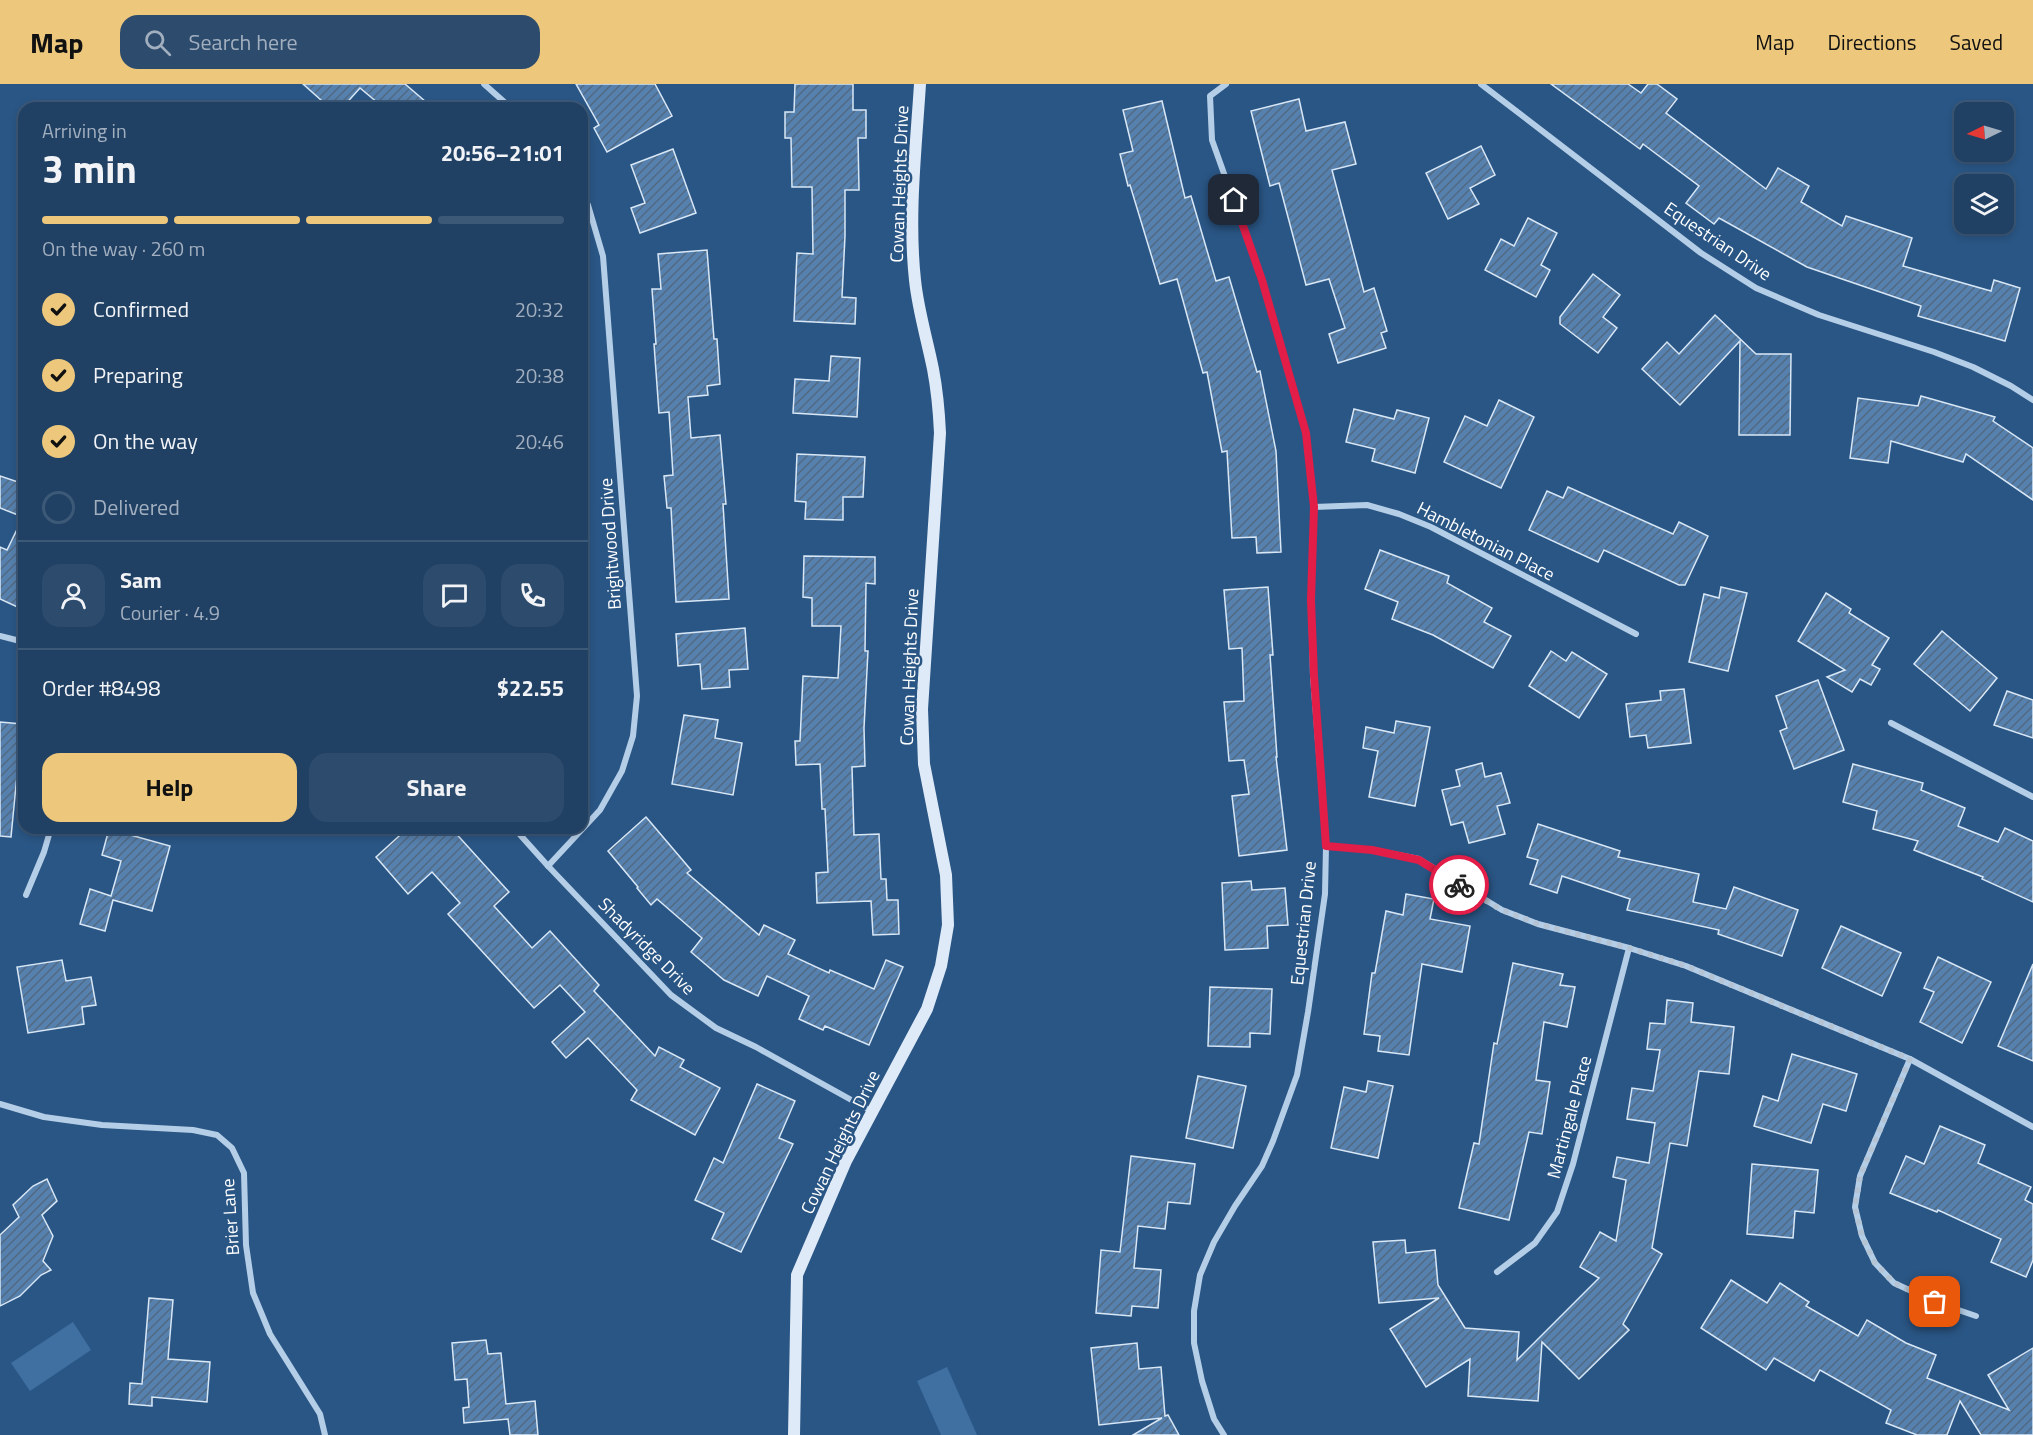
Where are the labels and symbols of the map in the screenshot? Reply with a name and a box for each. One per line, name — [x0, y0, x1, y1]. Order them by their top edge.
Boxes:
north arrow — [1954, 102, 2014, 162]
street label: Cowan Heights Drive — [883, 105, 915, 263]
pin — [1208, 174, 1259, 225]
street label: Equestrian Drive — [1659, 195, 1777, 287]
street label: Brightwood Drive — [592, 477, 628, 611]
street label: Hambletonian Place — [1412, 495, 1560, 587]
street label: Cowan Heights Drive — [893, 588, 925, 746]
courier — [1429, 855, 1489, 915]
street label: Equestrian Drive — [1283, 860, 1323, 986]
street label: Shadyridge Drive — [592, 891, 702, 1001]
street label: Martingale Place — [1540, 1052, 1598, 1182]
street label: Cowan Heights Drive — [793, 1065, 887, 1219]
street label: Brier Lane — [214, 1178, 246, 1256]
pin — [1909, 1276, 1960, 1327]

